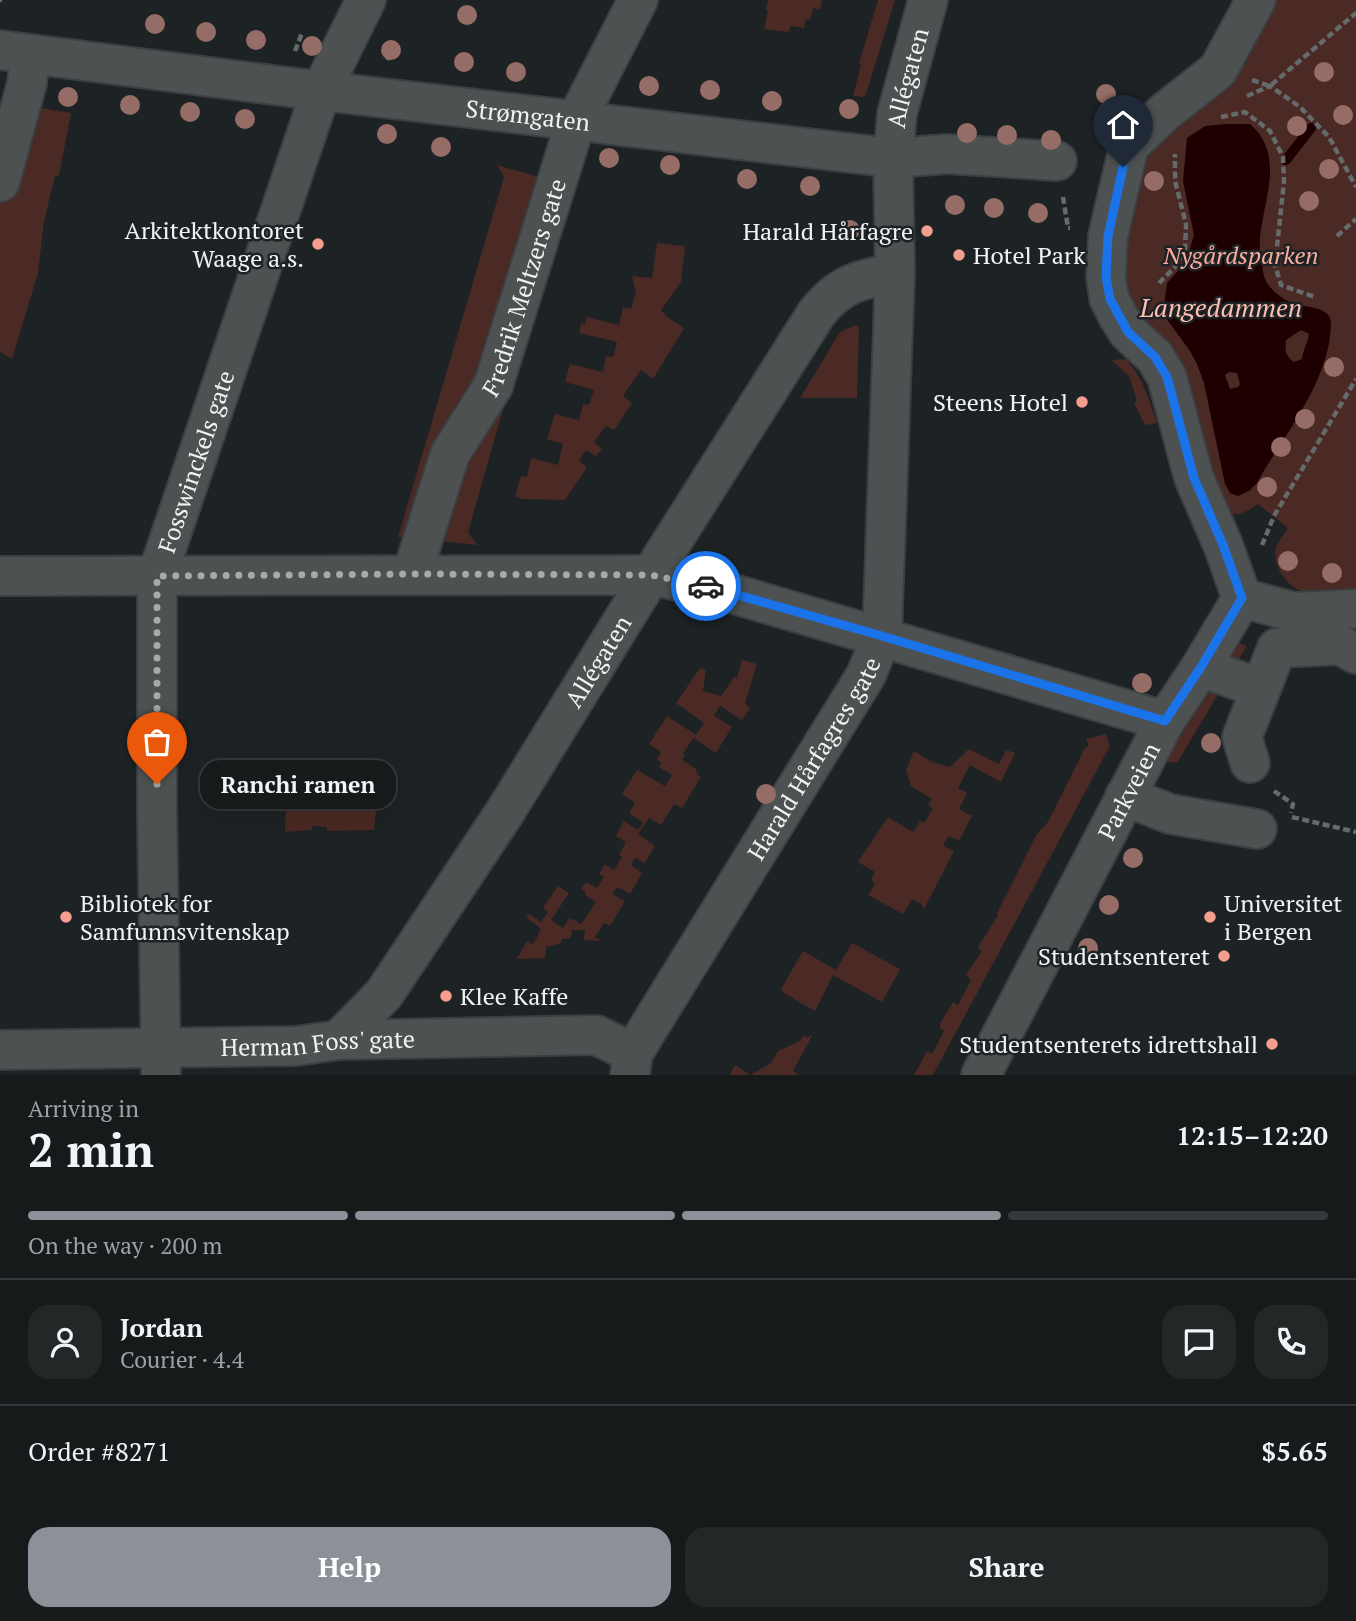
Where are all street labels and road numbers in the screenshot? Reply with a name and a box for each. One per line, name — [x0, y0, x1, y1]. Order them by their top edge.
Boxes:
street label: Allégaten — [880, 24, 936, 130]
street label: Strømgaten — [464, 92, 592, 138]
street label: Fredrik Meltzers gate — [474, 174, 573, 402]
street label: Fosswinckels gate — [150, 366, 241, 557]
street label: Allégaten — [557, 609, 639, 713]
street label: Harald Hårfagres gate — [740, 652, 888, 866]
street label: Parkveien — [1090, 737, 1167, 845]
street label: Herman Foss' gate — [220, 1023, 415, 1063]

